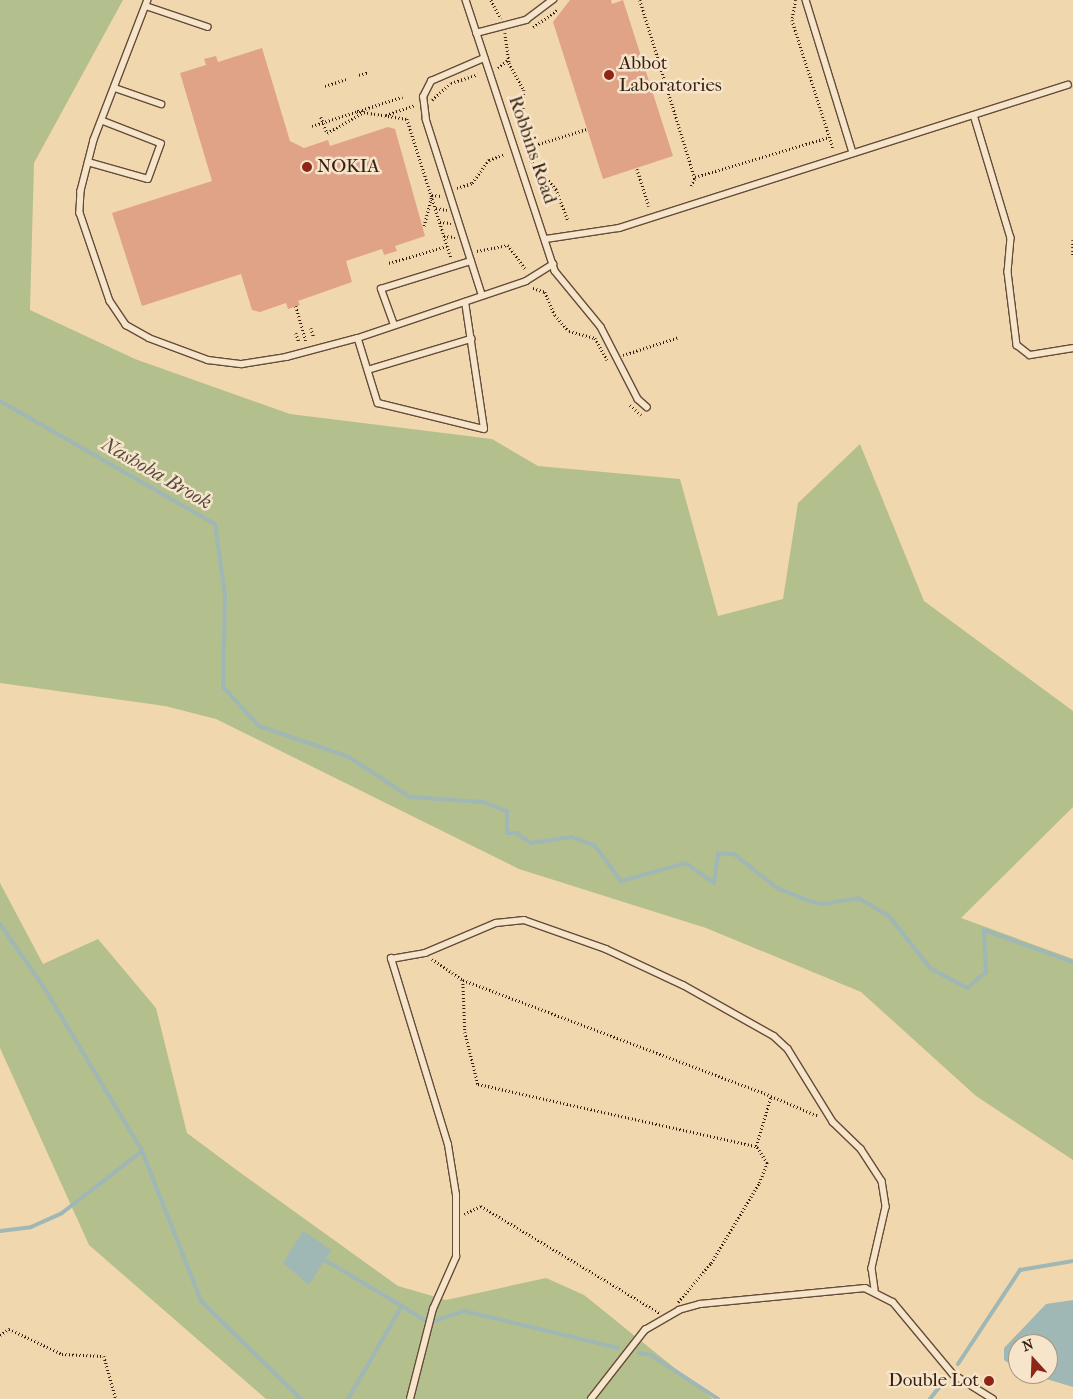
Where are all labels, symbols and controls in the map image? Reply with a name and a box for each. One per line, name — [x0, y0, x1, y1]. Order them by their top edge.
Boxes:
place label: Abbot Laboratories — [619, 53, 722, 97]
marker: Abbot Laboratories — [603, 69, 615, 81]
street label: Robbins Road — [503, 93, 561, 207]
place label: NOKIA — [317, 156, 380, 178]
marker: NOKIA — [301, 161, 313, 173]
water label: Nashoba Brook — [98, 432, 216, 514]
north arrow — [1008, 1334, 1058, 1384]
text: N — [1020, 1336, 1036, 1355]
place label: Double Lot — [888, 1370, 979, 1392]
marker: Double Lot — [983, 1375, 995, 1387]

